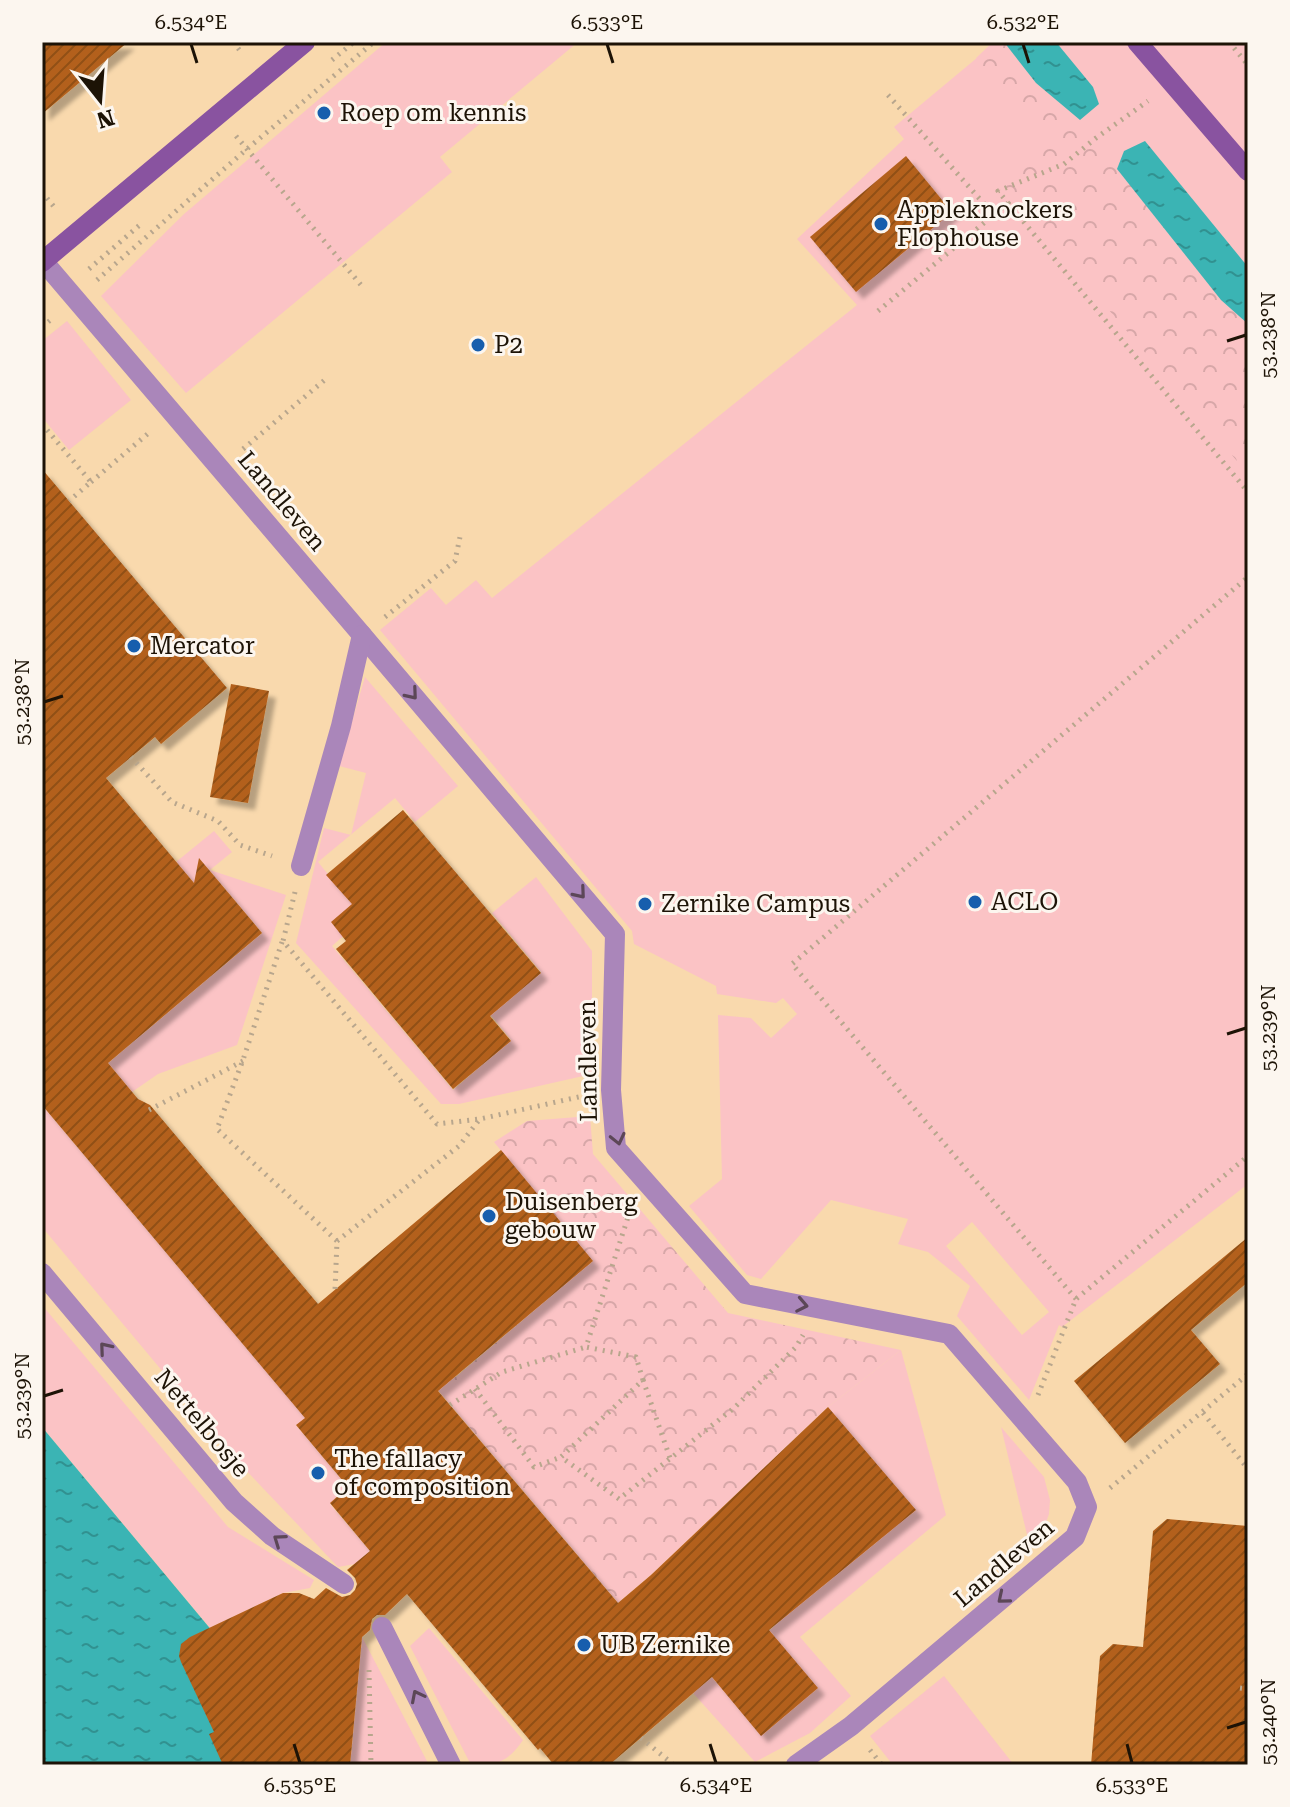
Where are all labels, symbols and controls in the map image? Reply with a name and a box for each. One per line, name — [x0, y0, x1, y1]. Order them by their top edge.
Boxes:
text: 6.534°E — [155, 10, 227, 34]
text: 6.533°E — [571, 10, 643, 34]
text: 6.532°E — [987, 10, 1059, 34]
north arrow — [60, 60, 140, 140]
place label: Roep om kennis — [340, 99, 527, 127]
text: N — [94, 104, 117, 133]
marker: Roep om kennis — [315, 104, 333, 122]
place label: Appleknockers Flophouse — [897, 196, 1073, 252]
marker: Appleknockers Flophouse — [872, 215, 890, 233]
text: 53.238°N — [1256, 292, 1280, 378]
place label: P2 — [494, 331, 523, 359]
marker: P2 — [469, 336, 487, 354]
street label: Landleven — [232, 445, 332, 557]
place label: Mercator — [150, 632, 255, 660]
marker: Mercator — [125, 637, 143, 655]
text: 53.238°N — [10, 659, 34, 745]
one-way arrow — [402, 685, 417, 700]
one-way arrow — [570, 884, 585, 898]
place label: ACLO — [991, 888, 1058, 916]
place label: Zernike Campus — [661, 890, 850, 918]
marker: ACLO — [966, 893, 984, 911]
marker: Zernike Campus — [636, 895, 654, 913]
text: 53.239°N — [1256, 985, 1280, 1071]
street label: Landleven — [573, 1000, 603, 1122]
one-way arrow — [608, 1132, 625, 1146]
place label: Duisenberg gebouw — [505, 1188, 638, 1244]
marker: Duisenberg gebouw — [480, 1207, 498, 1225]
one-way arrow — [794, 1296, 808, 1313]
one-way arrow — [100, 1343, 115, 1357]
text: 53.239°N — [10, 1353, 34, 1439]
street label: Nettelbosje — [149, 1363, 255, 1483]
place label: The fallacy of composition — [334, 1445, 510, 1501]
marker: The fallacy of composition — [309, 1464, 327, 1482]
street label: Landleven — [948, 1513, 1060, 1613]
one-way arrow — [273, 1535, 288, 1550]
one-way arrow — [998, 1588, 1012, 1603]
place label: UB Zernike — [600, 1631, 731, 1659]
marker: UB Zernike — [575, 1636, 593, 1654]
text: 53.240°N — [1256, 1679, 1280, 1765]
one-way arrow — [411, 1690, 426, 1705]
text: 6.535°E — [264, 1773, 336, 1797]
text: 6.534°E — [680, 1773, 752, 1797]
text: 6.533°E — [1096, 1773, 1168, 1797]

